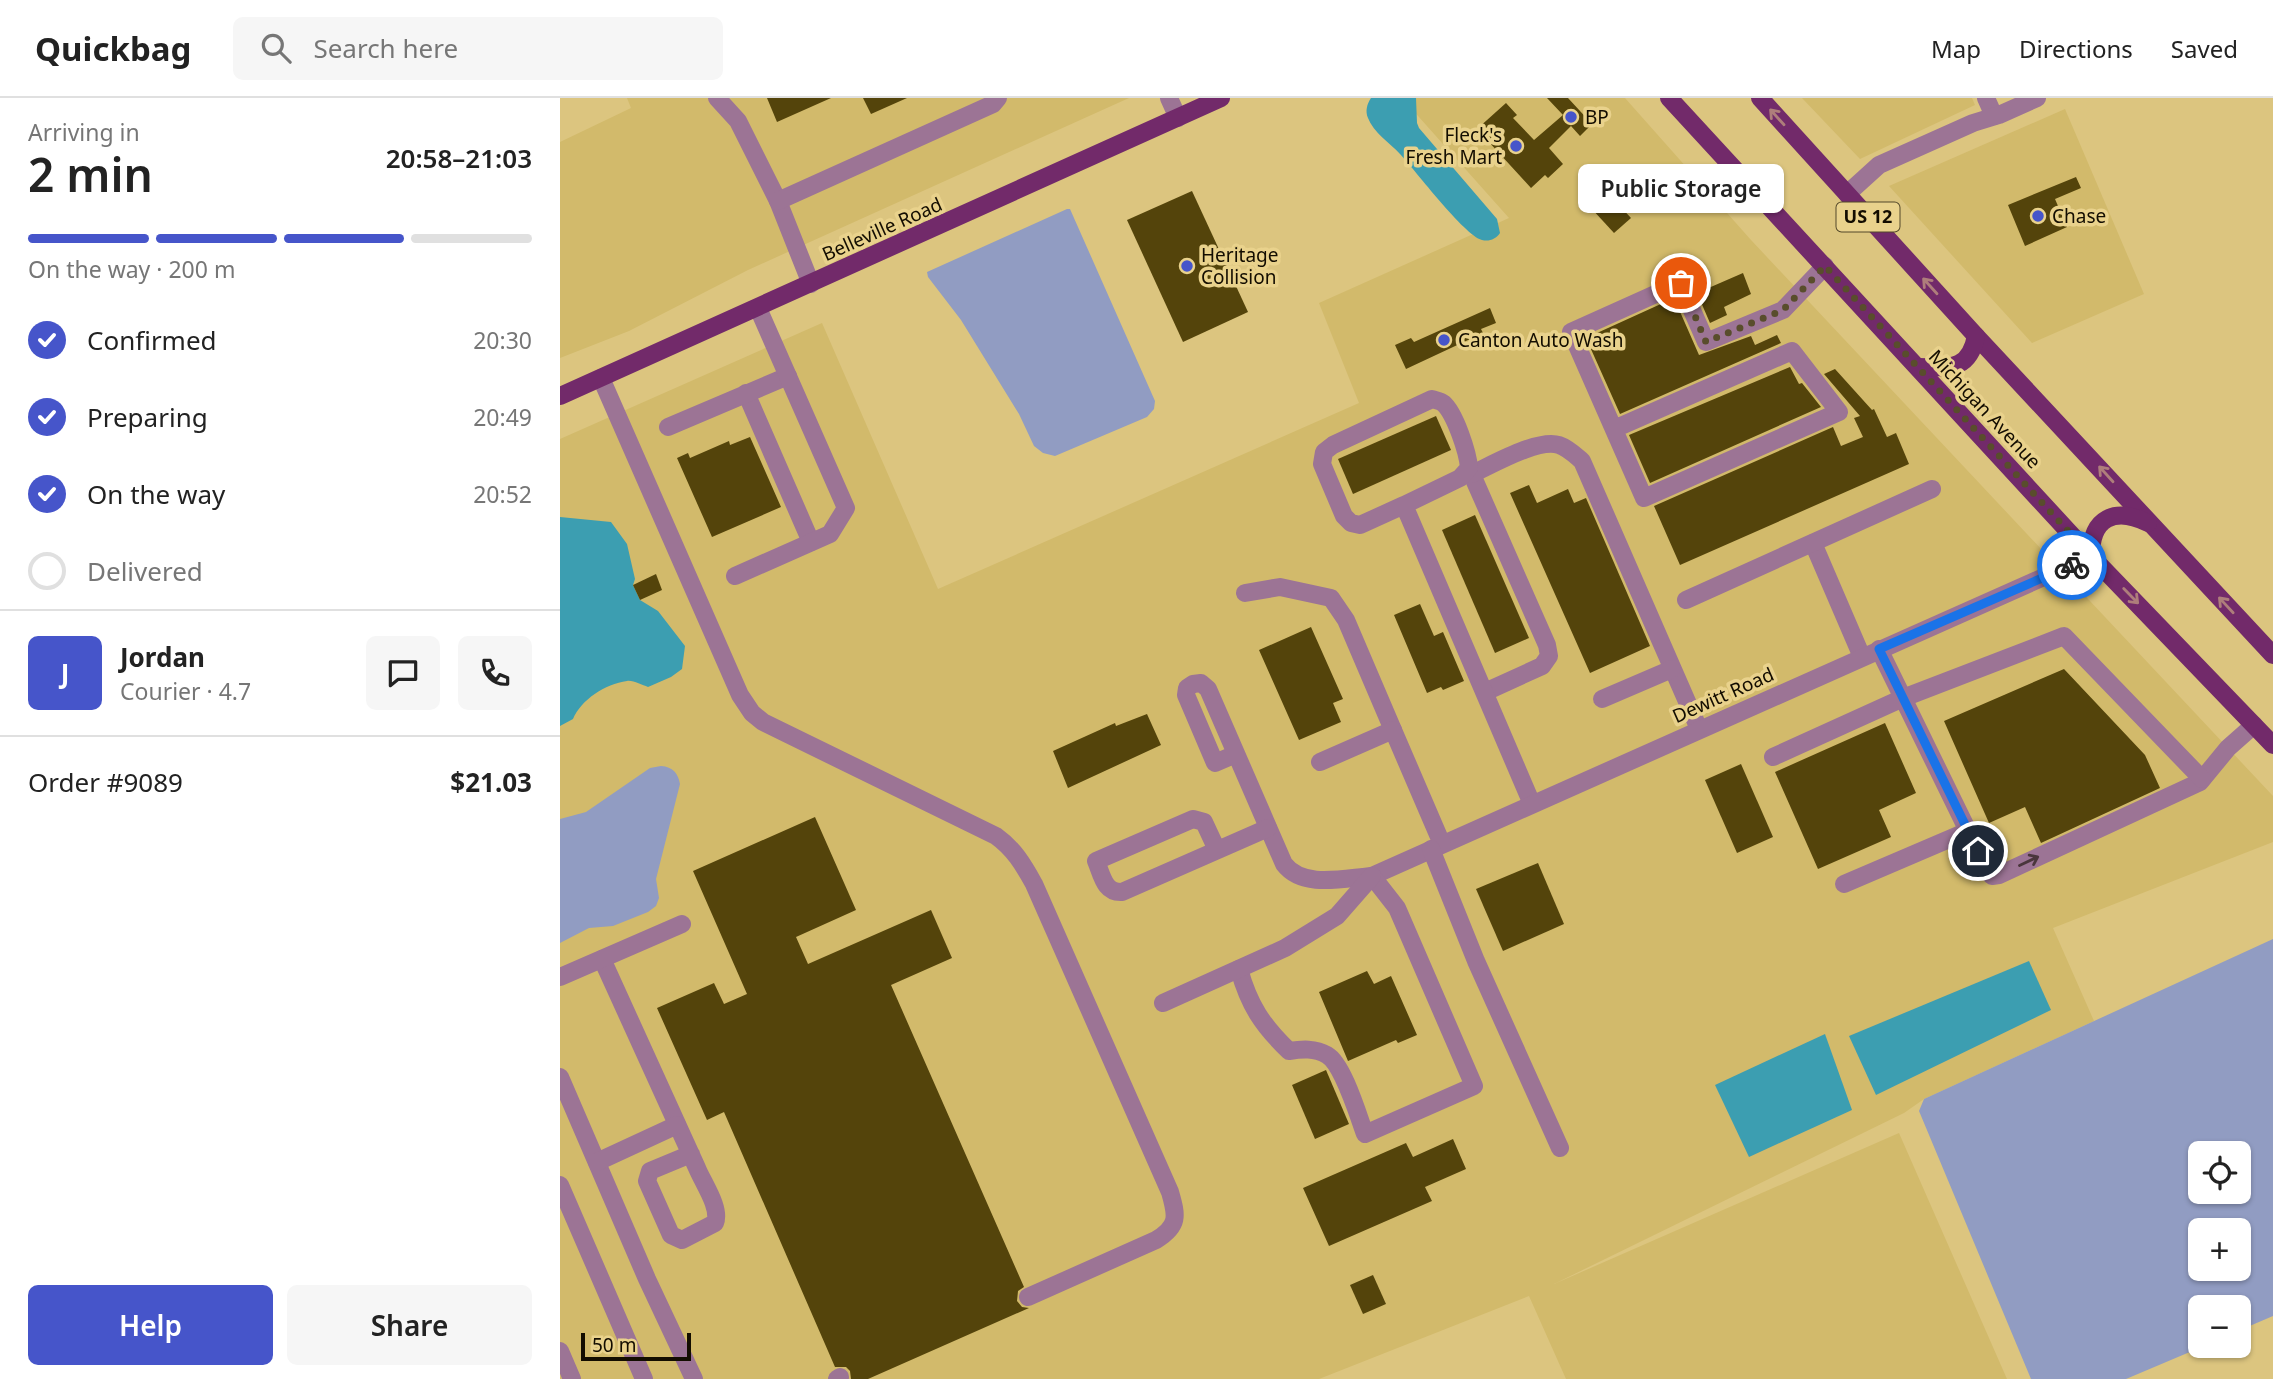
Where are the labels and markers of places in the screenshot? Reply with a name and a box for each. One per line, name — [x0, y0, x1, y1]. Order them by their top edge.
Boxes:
place label: BP — [1585, 104, 1609, 130]
marker: BP — [1563, 109, 1579, 125]
place label: Fleck's Fresh Mart — [1406, 122, 1502, 170]
marker: Fleck's Fresh Mart — [1508, 138, 1524, 154]
callout: Public Storage — [1578, 164, 1784, 213]
place label: Chase — [2052, 203, 2106, 229]
marker: Chase — [2030, 208, 2046, 224]
place label: Heritage Collision — [1201, 242, 1278, 290]
pin — [1651, 253, 1711, 313]
marker: Heritage Collision — [1179, 258, 1195, 274]
place label: Canton Auto Wash — [1458, 327, 1623, 353]
marker: Canton Auto Wash — [1436, 332, 1452, 348]
pin — [1948, 821, 2008, 881]

